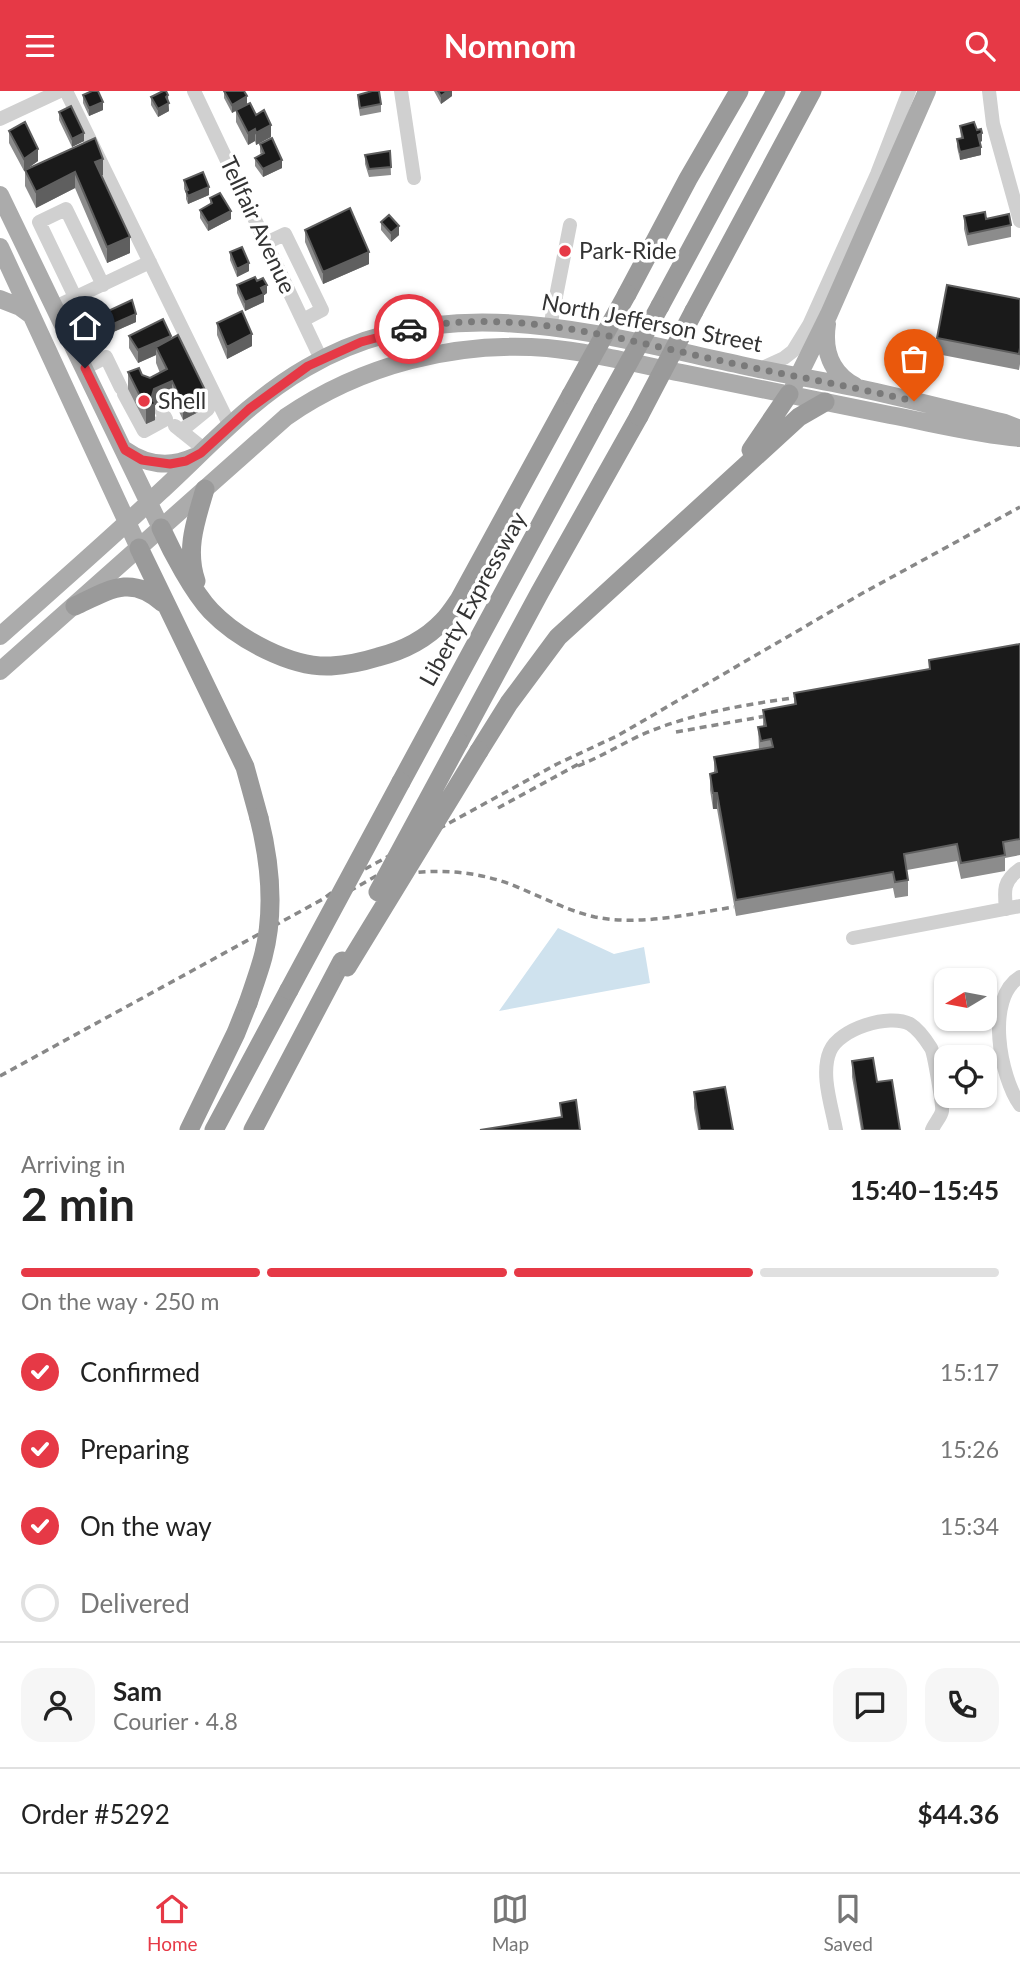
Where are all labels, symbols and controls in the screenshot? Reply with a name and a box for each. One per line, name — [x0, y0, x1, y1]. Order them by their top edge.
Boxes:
text: Nomnom — [444, 26, 576, 65]
icon: menu — [21, 27, 59, 65]
icon: search — [961, 27, 999, 65]
street label: Tellfair Avenue — [215, 152, 303, 298]
place label: Park-Ride — [579, 236, 677, 264]
marker: Park-Ride — [557, 243, 573, 259]
street label: North Jefferson Street — [540, 287, 765, 357]
courier — [374, 294, 444, 364]
pin — [55, 296, 115, 368]
icon: home — [66, 307, 104, 345]
icon: car — [390, 310, 428, 348]
pin — [884, 329, 944, 401]
icon: bag — [895, 340, 933, 378]
place label: Shell — [158, 386, 206, 414]
marker: Shell — [136, 393, 152, 409]
street label: Liberty Expressway — [413, 506, 532, 690]
north arrow — [934, 968, 998, 1031]
map controls — [934, 968, 997, 1108]
button: locate — [934, 1045, 997, 1108]
text: Arriving in — [21, 1150, 125, 1178]
text: 15:40–15:45 — [850, 1174, 999, 1206]
text: 2 min — [21, 1176, 135, 1231]
text: On the way · 250 m — [21, 1287, 220, 1315]
icon: check — [21, 1353, 59, 1391]
text: Confirmed — [80, 1356, 200, 1388]
text: 15:17 — [940, 1358, 999, 1386]
icon: check — [21, 1430, 59, 1468]
text: Preparing — [80, 1433, 189, 1465]
text: 15:26 — [940, 1435, 999, 1463]
icon: check — [21, 1507, 59, 1545]
text: On the way — [80, 1510, 212, 1542]
text: 15:34 — [940, 1512, 999, 1540]
text: Delivered — [80, 1587, 190, 1619]
button: person — [21, 1668, 95, 1742]
button: chat — [833, 1668, 907, 1742]
button: phone — [925, 1668, 999, 1742]
text: Sam — [113, 1675, 162, 1707]
text: Courier · 4.8 — [113, 1707, 238, 1735]
text: Order #5292 — [21, 1798, 170, 1830]
text: $44.36 — [917, 1798, 999, 1830]
tab: Home — [147, 1890, 198, 1955]
tab: Map — [491, 1890, 529, 1955]
tab: Saved — [823, 1890, 873, 1955]

